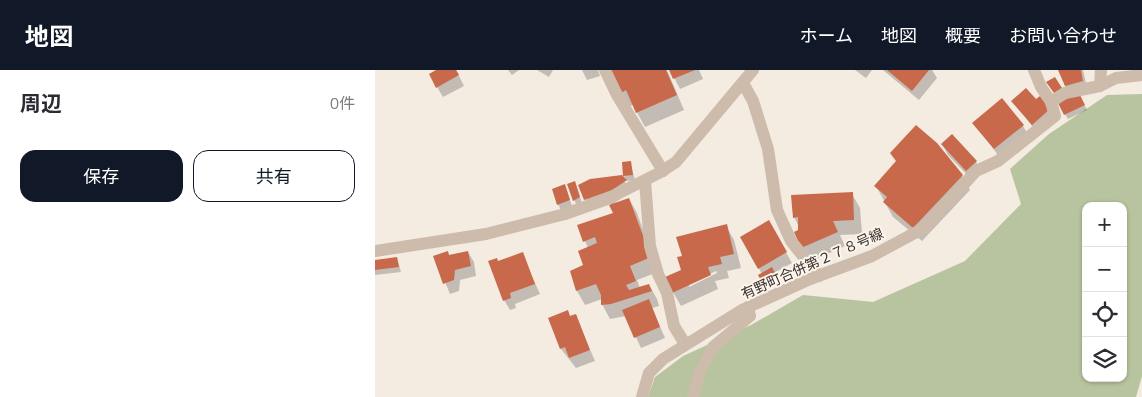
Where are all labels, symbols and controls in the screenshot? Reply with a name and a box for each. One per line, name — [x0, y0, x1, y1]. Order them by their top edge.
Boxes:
text: 地図 — [25, 18, 73, 54]
text: ホーム — [800, 22, 853, 49]
text: 地図 — [881, 22, 917, 49]
text: 概要 — [945, 22, 981, 49]
text: お問い合わせ — [1009, 22, 1117, 49]
text: 周辺 — [20, 87, 62, 119]
text: 0件 — [330, 91, 355, 115]
button: 保存 — [20, 150, 183, 202]
button: 共有 — [193, 150, 355, 202]
map controls — [1082, 202, 1127, 382]
button: + — [1082, 202, 1127, 247]
street label: 有野町合併第２７８号線 — [737, 222, 887, 304]
button: − — [1082, 247, 1127, 292]
button: locate — [1082, 292, 1127, 337]
button: layers — [1082, 337, 1127, 382]

